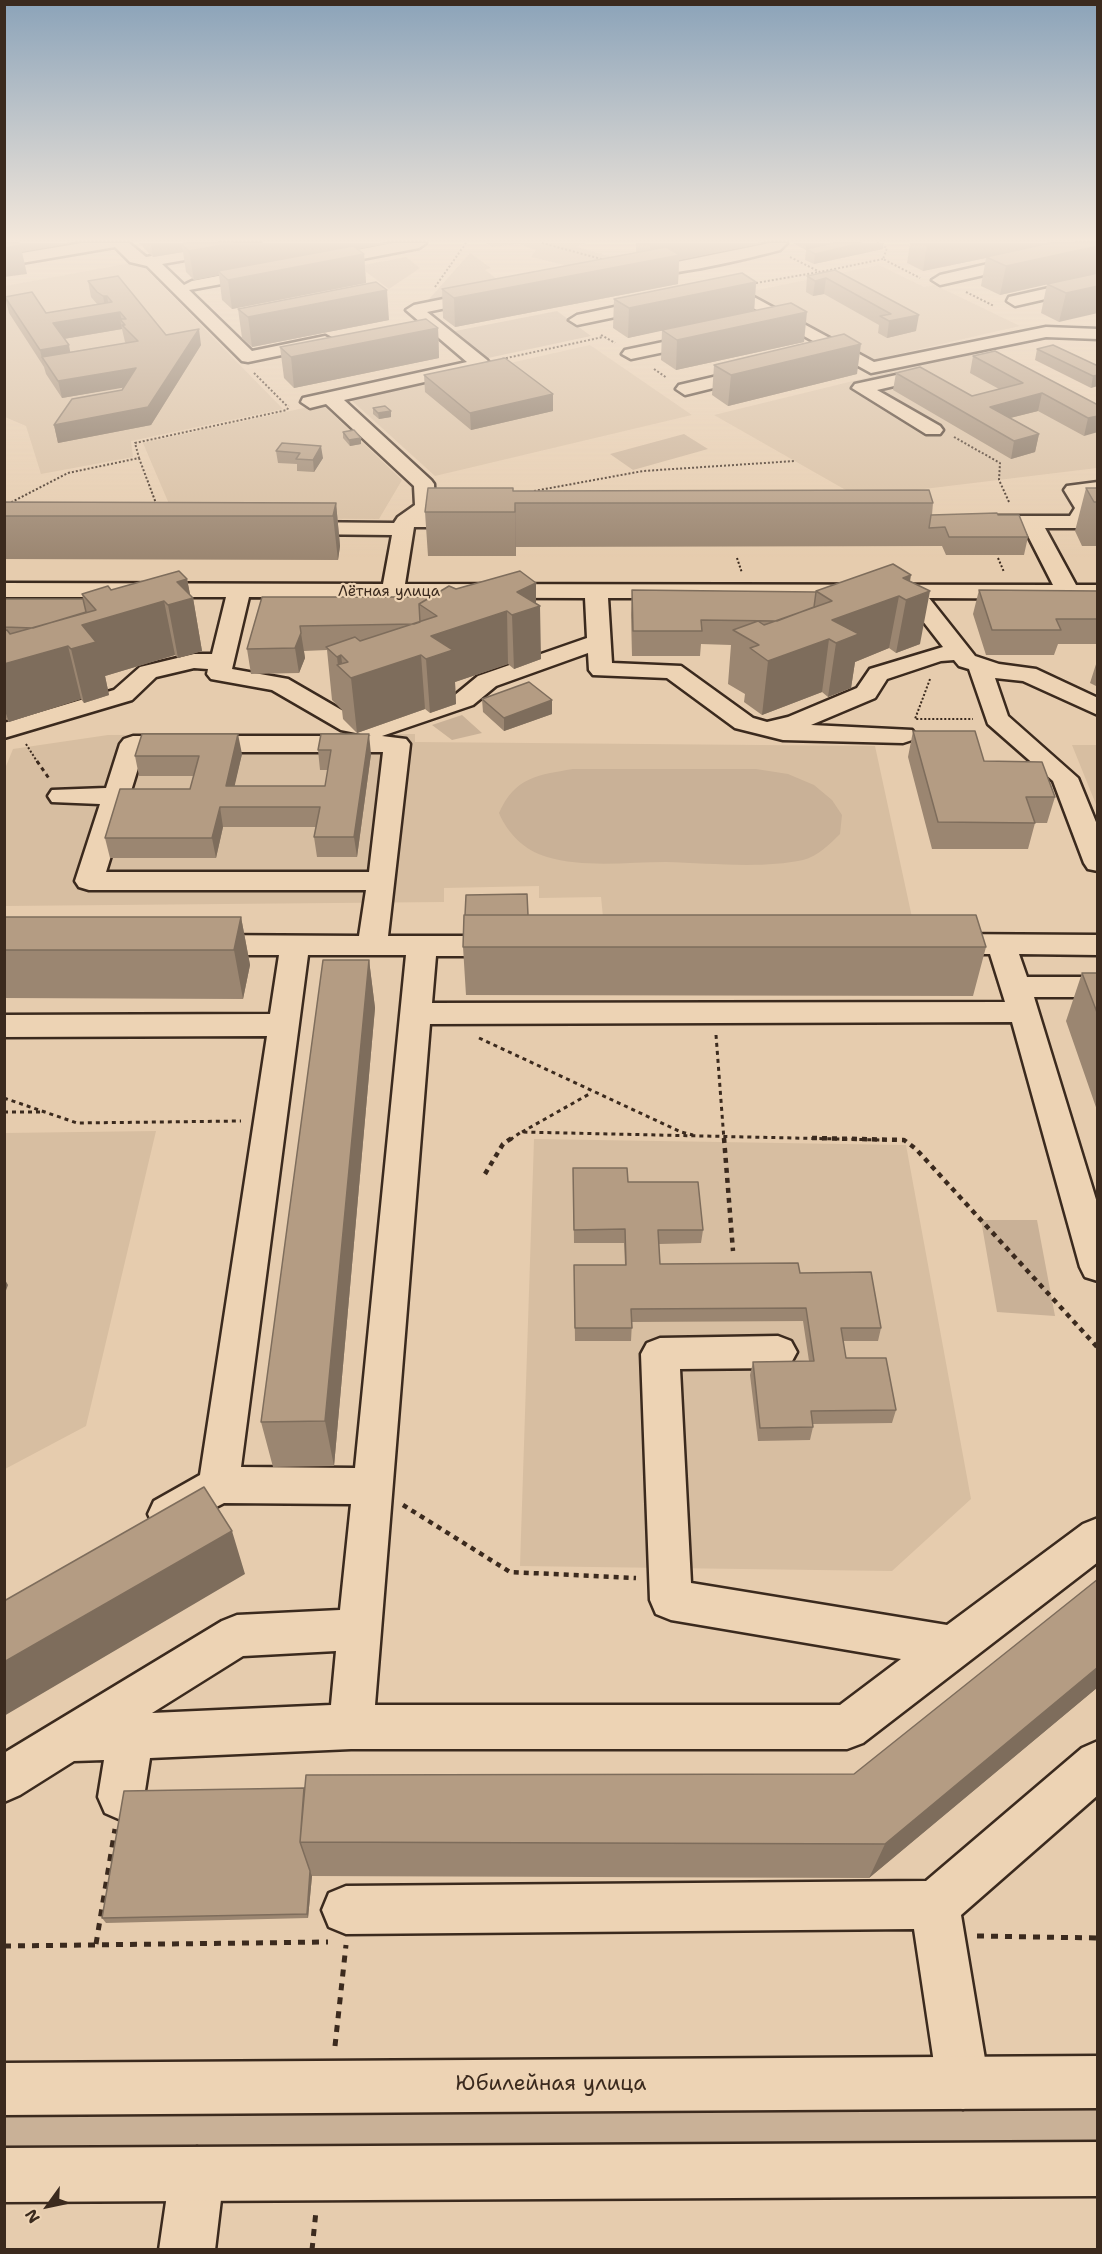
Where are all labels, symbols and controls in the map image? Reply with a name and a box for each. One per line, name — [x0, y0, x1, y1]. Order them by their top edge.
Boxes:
street label: Лётная улица — [338, 583, 440, 601]
street label: Юбилейная улица — [456, 2072, 646, 2098]
north arrow — [18, 2176, 78, 2236]
text: N — [20, 2205, 45, 2227]

